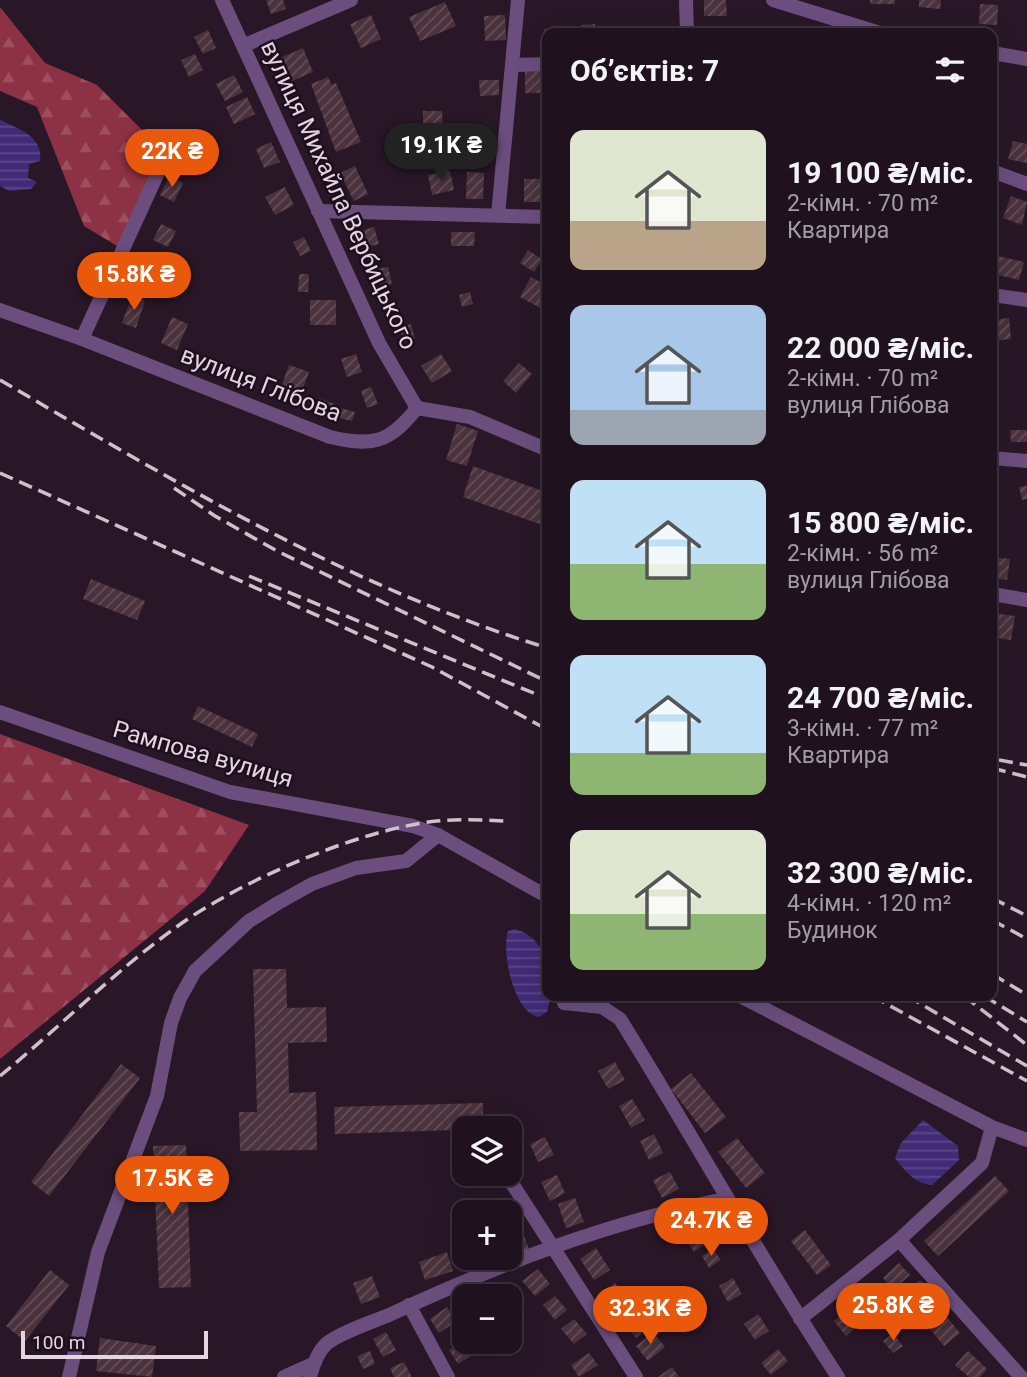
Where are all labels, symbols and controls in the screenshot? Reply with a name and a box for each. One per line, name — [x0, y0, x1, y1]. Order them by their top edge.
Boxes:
street label: вулиця Михайла Вербицького — [255, 36, 423, 354]
icon: filters — [931, 51, 969, 89]
text: Об’єктів: 7 — [570, 53, 719, 88]
pin: 19.1K ₴ — [376, 124, 506, 183]
pin: 22K ₴ — [123, 130, 221, 189]
text: 19.1K ₴ — [400, 132, 482, 159]
text: 22K ₴ — [141, 138, 203, 165]
text: 19 100 ₴/міс. — [787, 155, 974, 190]
icon: home — [626, 158, 710, 242]
text: 2-кімн. · 70 m² — [787, 190, 938, 217]
text: Квартира — [787, 217, 889, 244]
pin: 15.8K ₴ — [69, 252, 199, 312]
text: 15.8K ₴ — [93, 261, 175, 288]
text: 22 000 ₴/міс. — [787, 330, 974, 365]
icon: home — [626, 333, 710, 417]
street label: вулиця Глібова — [177, 341, 345, 427]
text: 2-кімн. · 70 m² — [787, 365, 938, 392]
text: вулиця Глібова — [787, 392, 950, 419]
text: 15 800 ₴/міс. — [787, 505, 974, 540]
icon: home — [626, 508, 710, 592]
text: 2-кімн. · 56 m² — [787, 540, 938, 567]
text: вулиця Глібова — [787, 567, 950, 594]
text: 24 700 ₴/міс. — [787, 680, 974, 715]
icon: home — [626, 683, 710, 767]
street label: Рампова вулиця — [110, 715, 296, 793]
text: 3-кімн. · 77 m² — [787, 715, 938, 742]
text: Квартира — [787, 742, 889, 769]
text: 32 300 ₴/міс. — [787, 855, 974, 890]
icon: home — [626, 858, 710, 942]
text: 4-кімн. · 120 m² — [787, 890, 951, 917]
text: Будинок — [787, 917, 878, 944]
map controls — [452, 1116, 522, 1354]
button: layers — [452, 1116, 522, 1186]
pin: 17.5K ₴ — [107, 1156, 237, 1216]
text: 17.5K ₴ — [131, 1165, 213, 1192]
pin: 24.7K ₴ — [646, 1198, 776, 1258]
button: + — [452, 1200, 522, 1270]
text: 24.7K ₴ — [670, 1207, 752, 1234]
button: − — [452, 1284, 522, 1354]
pin: 25.8K ₴ — [828, 1284, 958, 1343]
pin: 32.3K ₴ — [585, 1286, 715, 1346]
text: 25.8K ₴ — [852, 1292, 934, 1319]
text: 32.3K ₴ — [609, 1295, 691, 1322]
scale bar — [21, 1328, 208, 1360]
text: 100 m — [32, 1331, 85, 1354]

